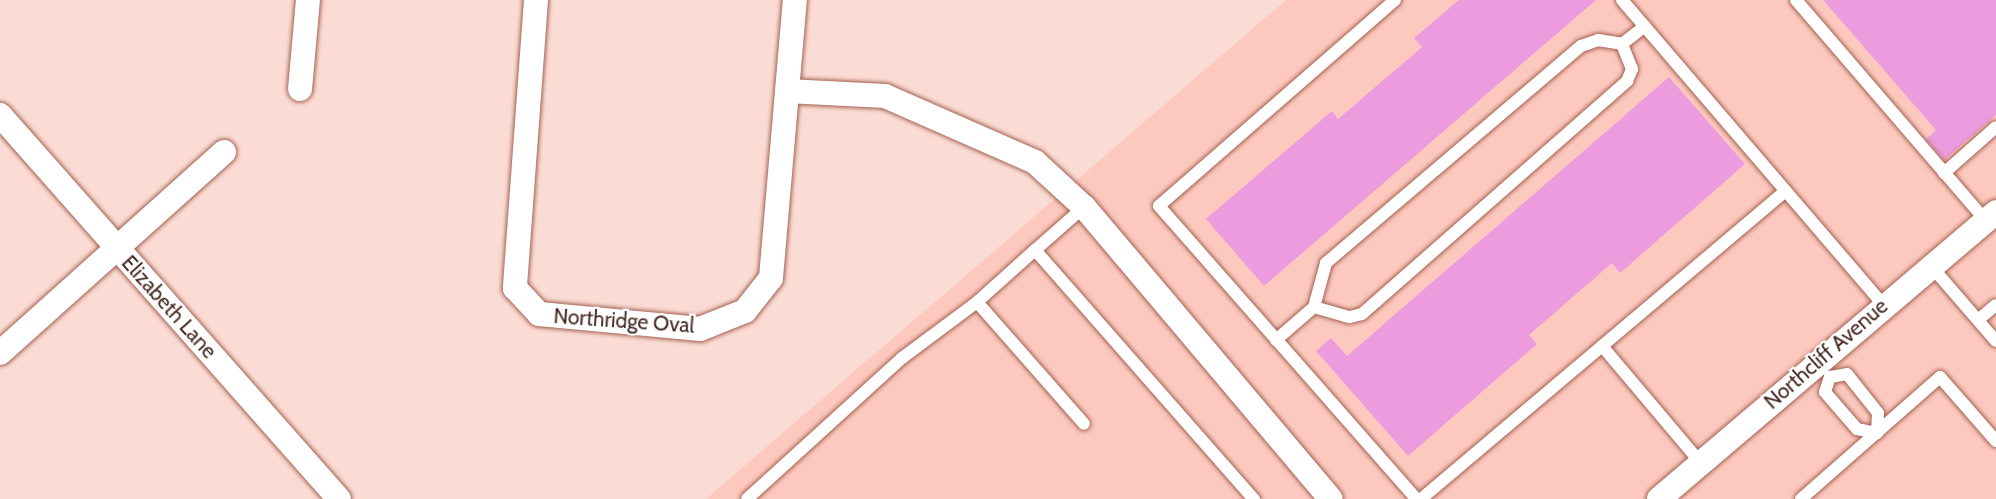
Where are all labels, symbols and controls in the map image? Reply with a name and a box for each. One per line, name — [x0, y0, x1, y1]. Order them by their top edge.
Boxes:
street label: Elizabeth Lane — [116, 250, 222, 364]
street label: Northcliff Avenue — [1759, 294, 1893, 414]
street label: Northridge Oval — [553, 304, 695, 338]

